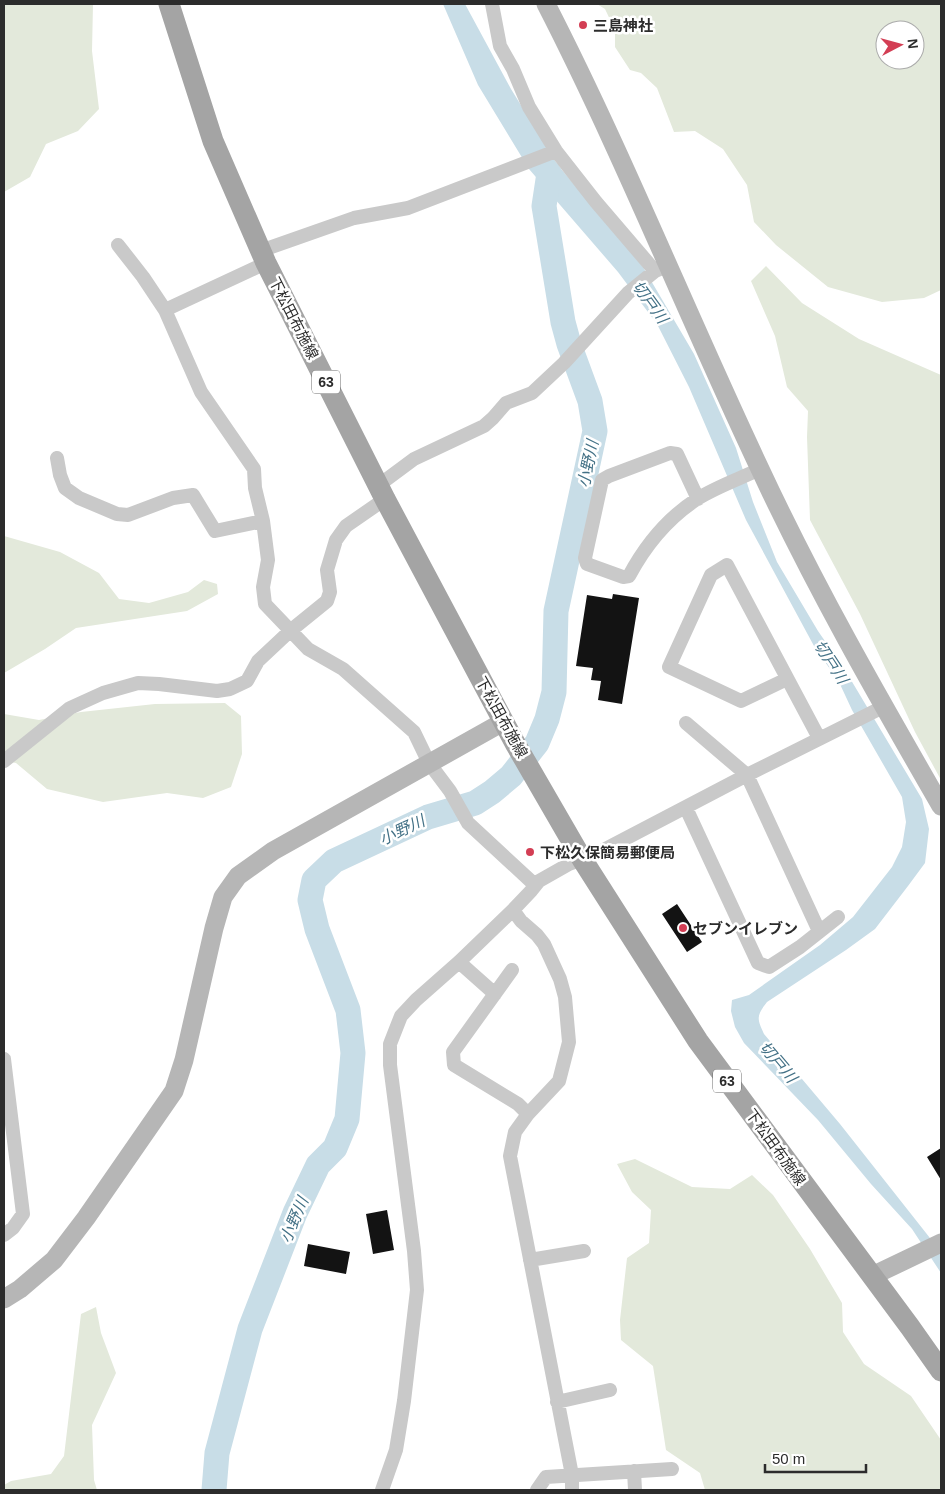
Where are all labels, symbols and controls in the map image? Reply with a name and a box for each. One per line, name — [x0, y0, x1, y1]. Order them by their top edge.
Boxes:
place label: 三島神社 — [593, 17, 653, 34]
marker: 三島神社 — [577, 19, 589, 31]
north arrow — [875, 20, 925, 70]
text: N — [904, 38, 921, 50]
street label: 下松田布施線 — [266, 274, 322, 362]
water label: 切戸川 — [629, 278, 672, 328]
road number: 63 — [312, 371, 340, 394]
water label: 小野川 — [575, 437, 602, 489]
water label: 切戸川 — [811, 637, 852, 688]
street label: 下松田布施線 — [473, 674, 531, 760]
water label: 小野川 — [377, 811, 429, 848]
place label: 下松久保簡易郵便局 — [540, 844, 675, 861]
marker: 下松久保簡易郵便局 — [524, 846, 536, 858]
place label: セブンイレブン — [693, 920, 798, 937]
marker: セブンイレブン — [677, 922, 689, 934]
water label: 切戸川 — [756, 1038, 801, 1087]
road number: 63 — [713, 1070, 741, 1092]
street label: 下松田布施線 — [743, 1106, 809, 1188]
water label: 小野川 — [277, 1193, 312, 1245]
scale bar — [765, 1442, 866, 1474]
text: 50 m — [772, 1450, 805, 1467]

